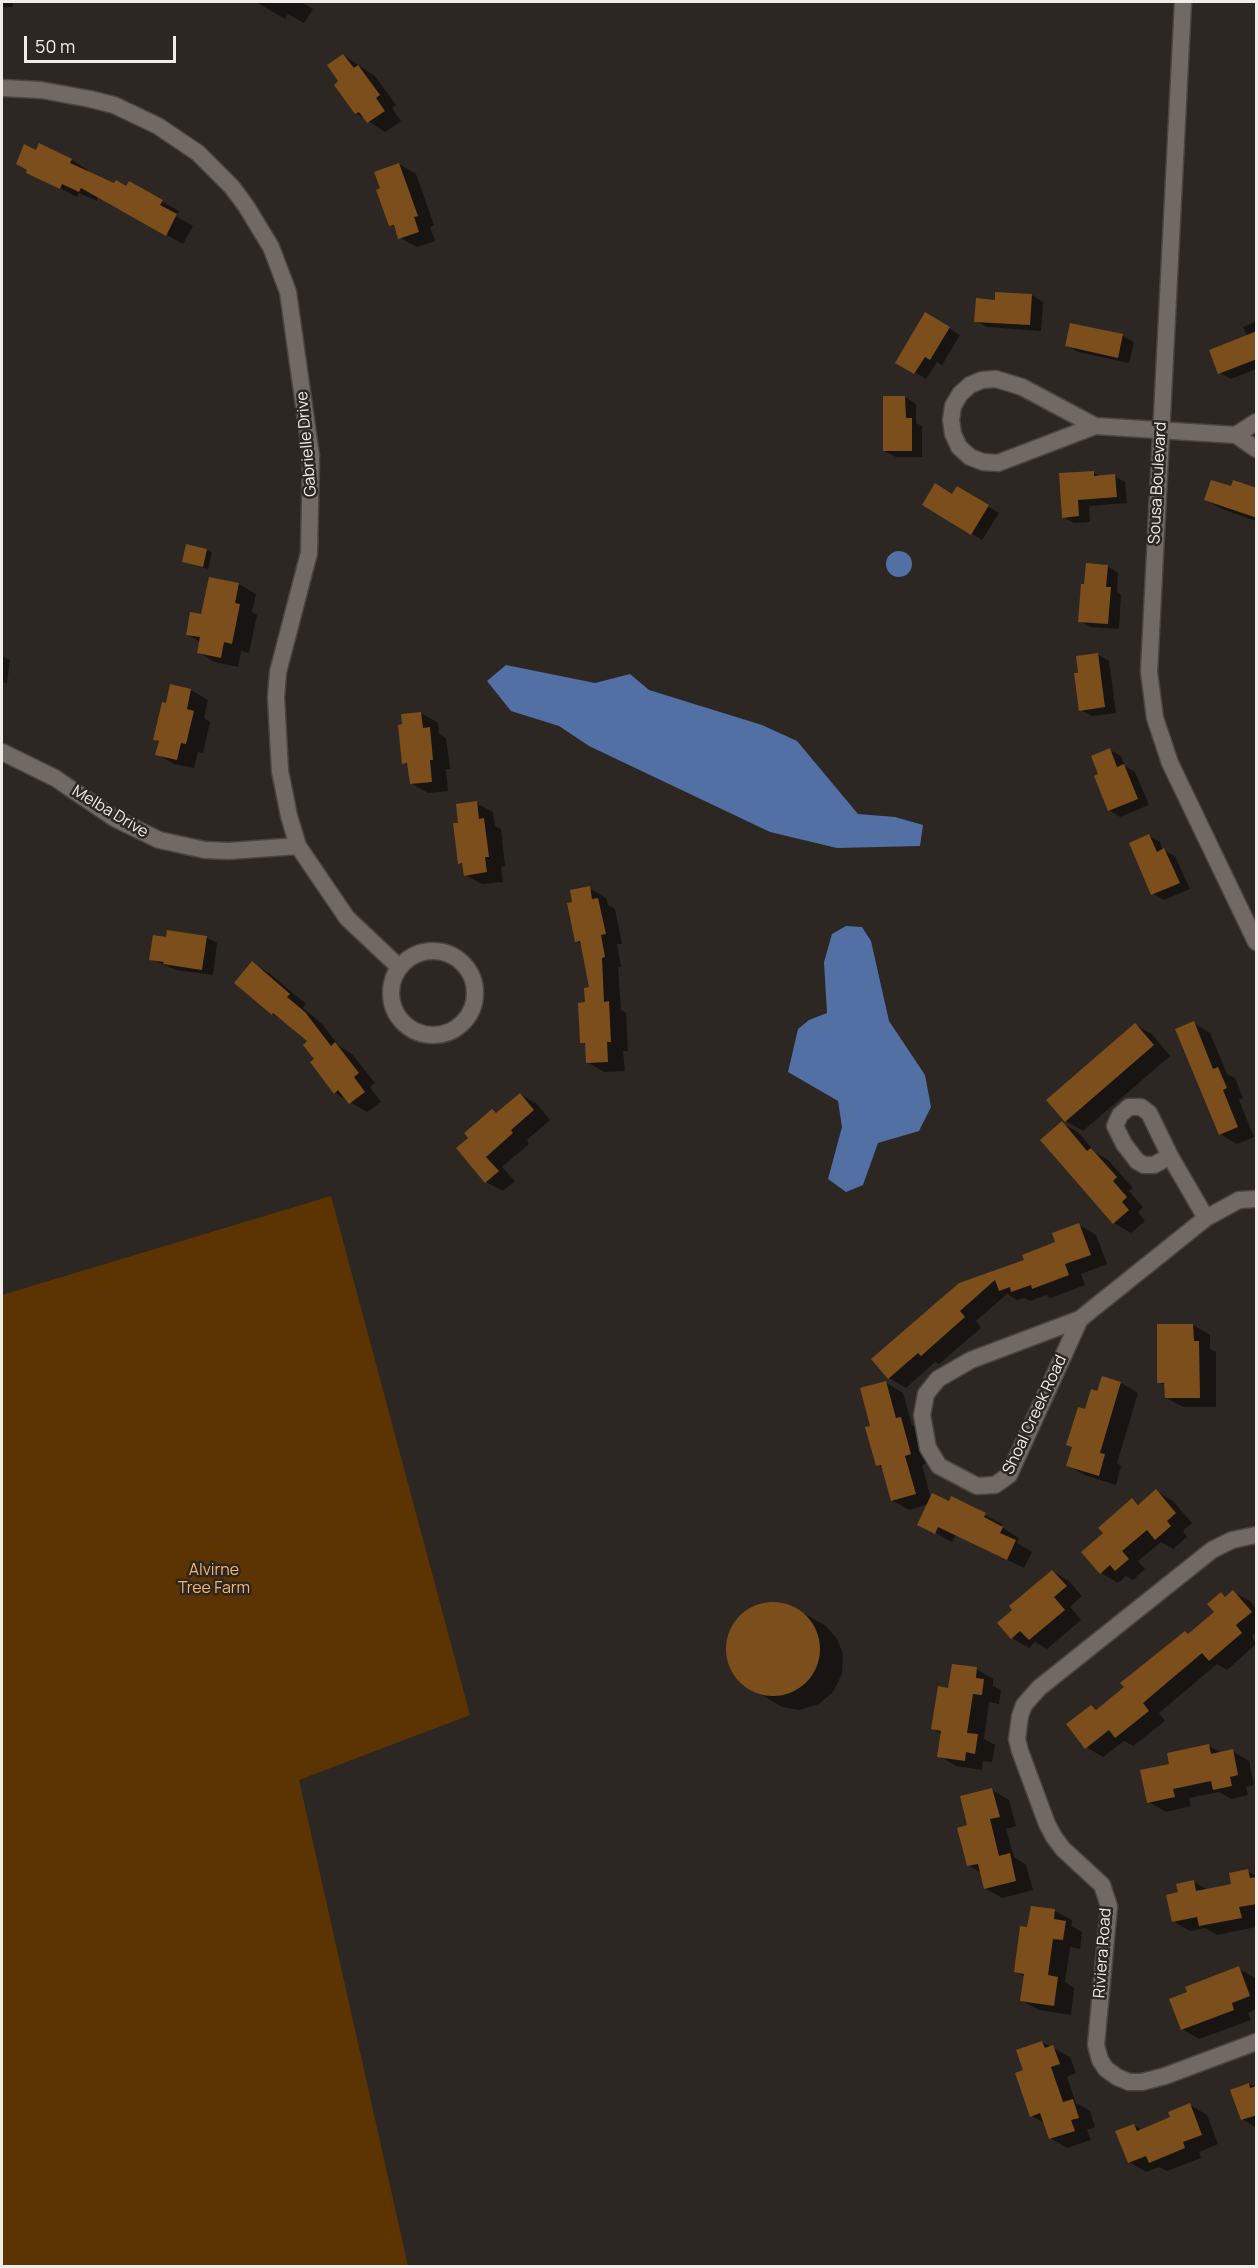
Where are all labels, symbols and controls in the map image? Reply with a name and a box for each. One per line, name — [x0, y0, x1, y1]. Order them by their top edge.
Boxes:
scale bar — [27, 24, 178, 62]
text: 50 m — [35, 34, 75, 58]
street label: Gabrielle Drive — [293, 390, 321, 498]
street label: Sousa Boulevard — [1145, 421, 1171, 545]
street label: Melba Drive — [68, 782, 152, 842]
street label: Shoal Creek Road — [999, 1352, 1071, 1478]
park label: Alvirne Tree Farm — [178, 1561, 250, 1599]
street label: Riviera Road — [1090, 1907, 1116, 1999]

